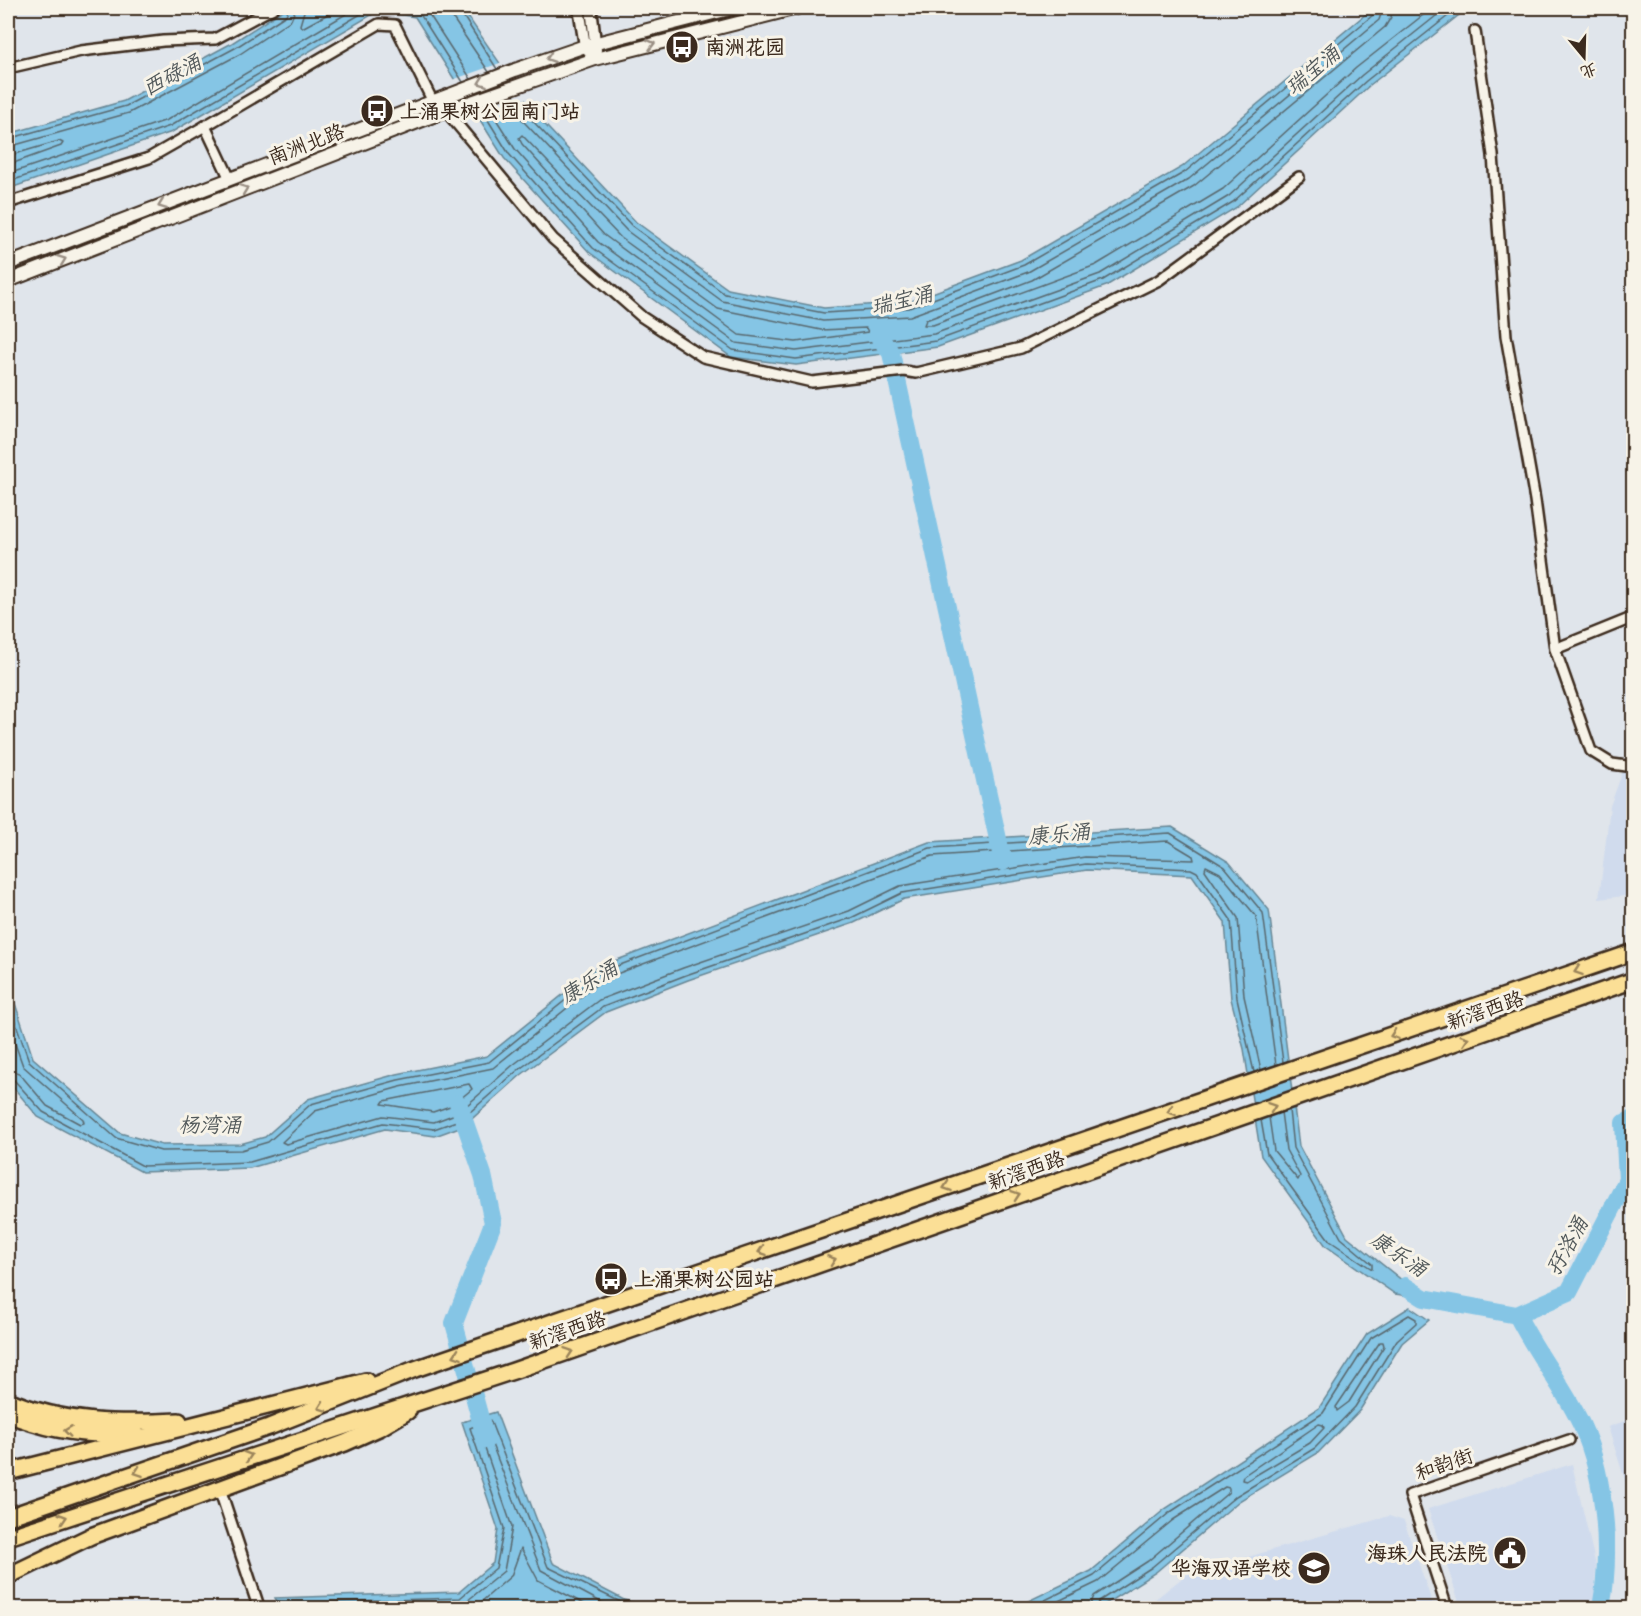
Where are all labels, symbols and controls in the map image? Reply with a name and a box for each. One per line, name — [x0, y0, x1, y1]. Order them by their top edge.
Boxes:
north arrow — [1554, 27, 1614, 87]
bus stop icon: 南洲花园 — [664, 29, 700, 65]
place label: 南洲花园 — [705, 37, 785, 62]
one-way arrow — [645, 39, 656, 51]
water label: 瑞宝涌 — [1282, 41, 1348, 103]
water label: 西碌涌 — [139, 50, 208, 104]
one-way arrow — [545, 50, 556, 63]
text: 北 — [1577, 56, 1599, 80]
one-way arrow — [477, 74, 488, 87]
bus stop icon: 上涌果树公园南门站 — [359, 93, 395, 129]
place label: 上涌果树公园南门站 — [400, 101, 580, 126]
street label: 南洲北路 — [265, 120, 350, 172]
one-way arrow — [237, 184, 248, 196]
one-way arrow — [157, 198, 168, 210]
one-way arrow — [56, 255, 67, 267]
water label: 瑞宝涌 — [869, 283, 937, 323]
water label: 康乐涌 — [1027, 820, 1093, 853]
water label: 康乐涌 — [556, 956, 625, 1012]
one-way arrow — [1573, 964, 1584, 977]
street label: 新滘西路 — [1444, 987, 1529, 1037]
one-way arrow — [1389, 1027, 1400, 1040]
one-way arrow — [1459, 1034, 1469, 1047]
one-way arrow — [1266, 1101, 1277, 1114]
one-way arrow — [1166, 1104, 1177, 1116]
water label: 杨湾涌 — [179, 1114, 242, 1141]
street label: 新滘西路 — [985, 1147, 1070, 1197]
one-way arrow — [942, 1180, 953, 1193]
one-way arrow — [1010, 1190, 1021, 1203]
water label: 孖洛涌 — [1543, 1213, 1597, 1281]
water label: 康乐涌 — [1364, 1227, 1432, 1285]
one-way arrow — [757, 1243, 768, 1256]
one-way arrow — [826, 1255, 837, 1268]
bus stop icon: 上涌果树公园站 — [593, 1261, 629, 1297]
place label: 上涌果树公园站 — [634, 1270, 774, 1294]
street label: 新滘西路 — [526, 1307, 611, 1357]
one-way arrow — [563, 1346, 574, 1359]
one-way arrow — [452, 1348, 463, 1360]
one-way arrow — [317, 1400, 328, 1412]
one-way arrow — [63, 1425, 72, 1438]
street label: 和韵街 — [1412, 1445, 1477, 1488]
one-way arrow — [242, 1451, 253, 1464]
one-way arrow — [133, 1464, 144, 1477]
one-way arrow — [57, 1513, 68, 1525]
public building icon: 海珠人民法院 — [1492, 1535, 1528, 1571]
place label: 海珠人民法院 — [1367, 1543, 1487, 1568]
school or university icon: 华海双语学校 — [1296, 1550, 1332, 1586]
place label: 华海双语学校 — [1171, 1558, 1291, 1583]

